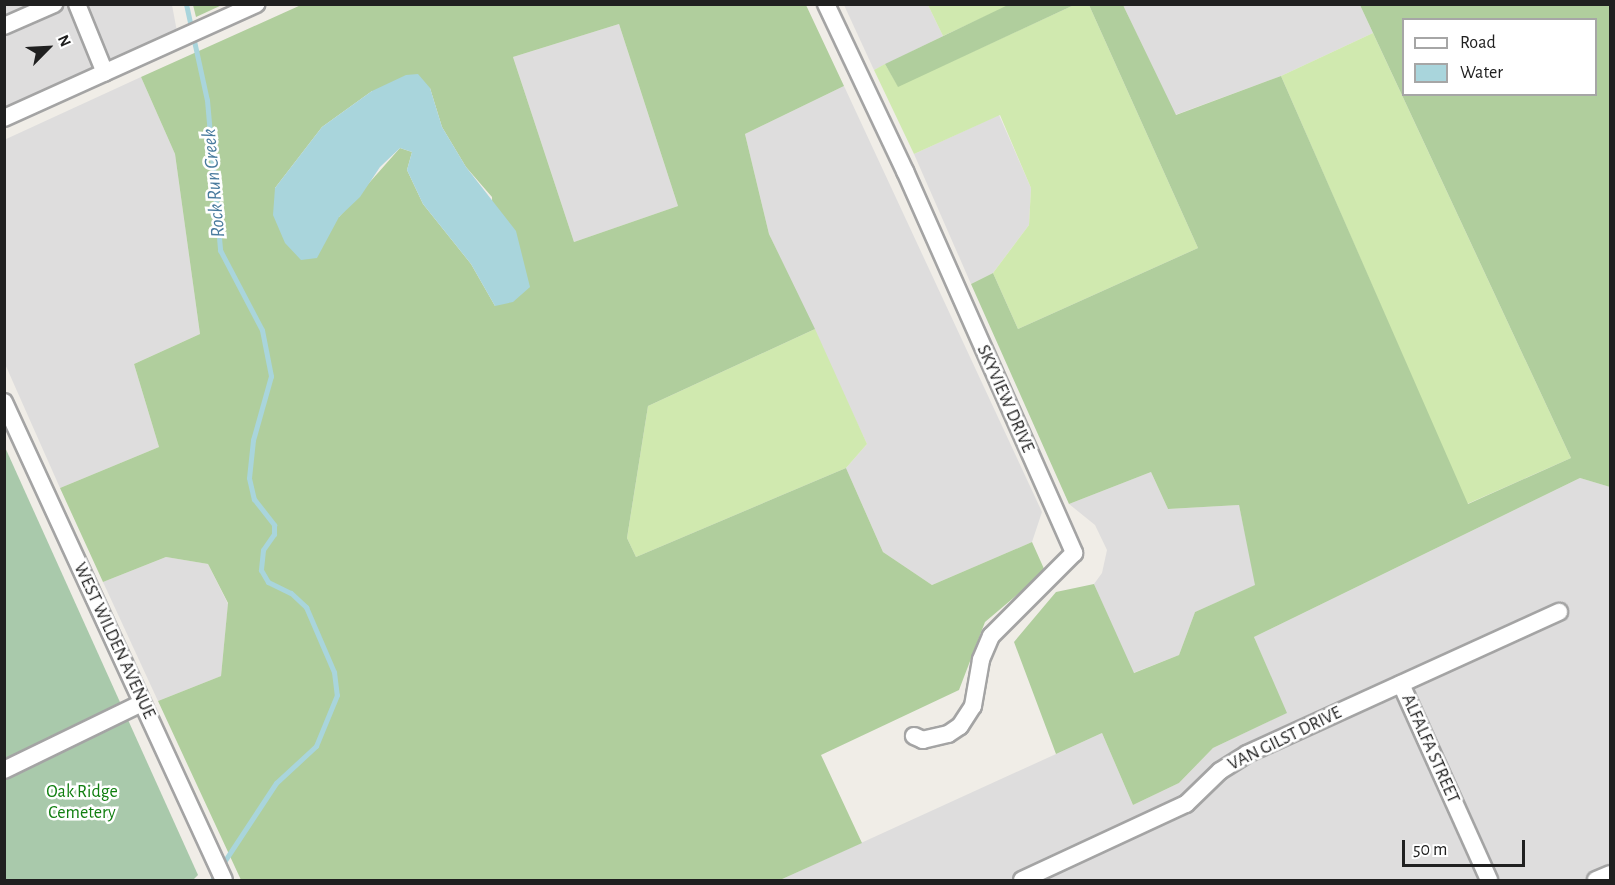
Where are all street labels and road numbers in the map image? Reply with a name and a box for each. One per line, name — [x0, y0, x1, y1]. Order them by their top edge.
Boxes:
street label: SKYVIEW DRIVE — [972, 342, 1038, 456]
street label: WEST WILDEN AVENUE — [68, 560, 160, 722]
street label: ALFALFA STREET — [1396, 691, 1464, 807]
street label: VAN GILST DRIVE — [1225, 702, 1345, 776]

